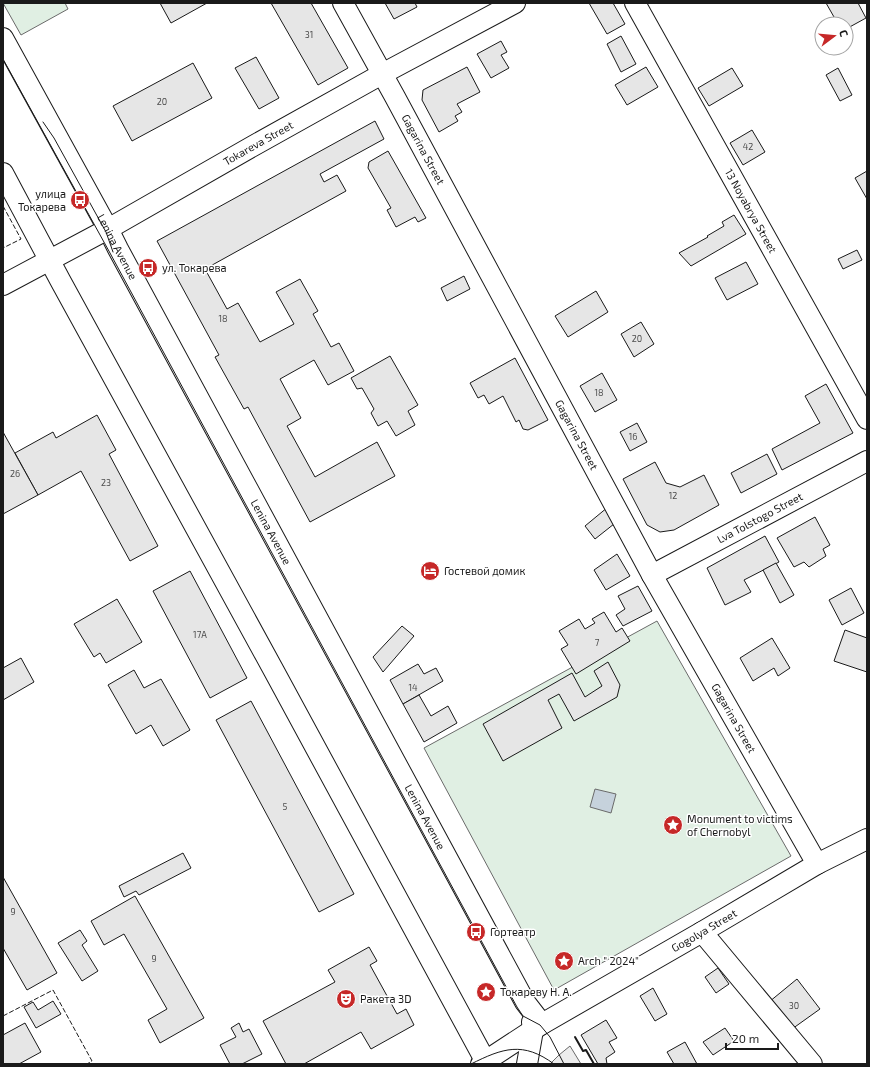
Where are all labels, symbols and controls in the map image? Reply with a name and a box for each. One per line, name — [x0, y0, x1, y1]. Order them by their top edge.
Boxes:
north arrow — [814, 16, 854, 56]
text: С — [837, 28, 851, 39]
house number: 31 — [305, 29, 313, 40]
house number: 20 — [157, 96, 167, 107]
street label: Gagarina Street — [400, 112, 448, 187]
street label: Tokareva Street — [221, 118, 295, 168]
house number: 42 — [743, 141, 753, 152]
street label: 13 Noyabrya Street — [723, 166, 780, 255]
place label: улица Токарева — [18, 187, 66, 213]
bus stop icon: улица Токарева — [69, 189, 91, 211]
street label: Lenina Avenue — [95, 212, 140, 282]
bus stop icon: ул. Токарева — [137, 257, 159, 279]
place label: ул. Токарева — [162, 261, 227, 275]
house number: 18 — [218, 313, 228, 324]
house number: 20 — [632, 333, 642, 344]
house number: 18 — [594, 387, 604, 398]
street label: Gagarina Street — [553, 397, 601, 472]
house number: 16 — [629, 431, 637, 442]
house number: 26 — [10, 468, 20, 479]
house number: 23 — [101, 477, 111, 488]
street label: Lva Tolstogo Street — [714, 489, 805, 545]
house number: 12 — [669, 490, 677, 501]
street label: Lenina Avenue — [248, 497, 294, 567]
hotel icon: Гостевой домик — [419, 560, 441, 582]
place label: Гостевой домик — [444, 564, 526, 577]
house number: 17А — [193, 629, 207, 640]
house number: 7 — [595, 637, 600, 648]
street label: Gagarina Street — [709, 681, 759, 755]
house number: 14 — [408, 682, 418, 693]
street label: Lenina Avenue — [403, 782, 448, 852]
house number: 5 — [283, 801, 288, 812]
place label: Monument to victims of Chernobyl — [687, 812, 793, 838]
place icon: Monument to victims of Chernobyl — [662, 814, 684, 836]
house number: 9 — [10, 906, 16, 917]
street label: Gogolya Street — [669, 906, 739, 954]
bus stop icon: Гортеатр — [465, 921, 487, 943]
place label: Гортеатр — [490, 925, 536, 938]
place icon: Arch " 2024" — [553, 950, 575, 972]
house number: 9 — [151, 953, 157, 964]
place label: Arch " 2024" — [578, 954, 639, 967]
place icon: Токареву Н. А. — [475, 981, 497, 1003]
place label: Токареву Н. А. — [500, 985, 572, 999]
theatre icon: Ракета 3D — [335, 988, 357, 1010]
place label: Ракета 3D — [360, 992, 411, 1005]
house number: 30 — [789, 1000, 799, 1011]
scale bar — [726, 1025, 778, 1051]
text: 20 m — [732, 1031, 759, 1045]

